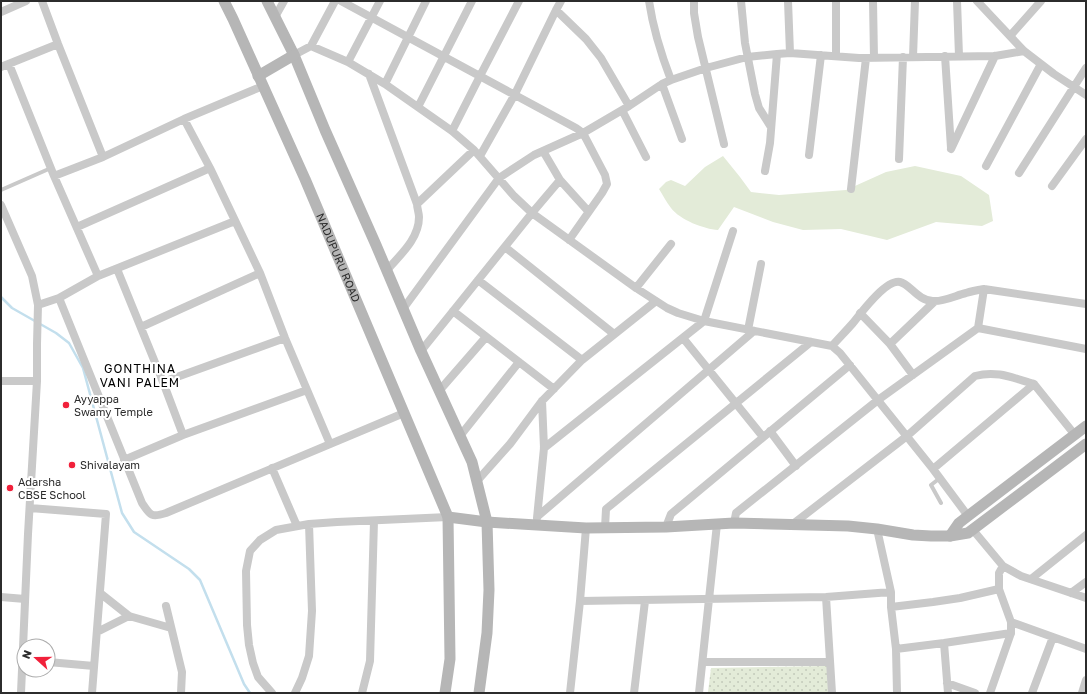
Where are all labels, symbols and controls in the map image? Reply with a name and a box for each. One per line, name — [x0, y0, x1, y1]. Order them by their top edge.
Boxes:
street label: NADUPURU ROAD — [314, 211, 363, 304]
district label: GONTHINA VANI PALEM — [100, 361, 180, 390]
place label: Ayyappa Swamy Temple — [74, 392, 153, 418]
marker: Ayyappa Swamy Temple — [61, 400, 71, 410]
place label: Shivalayam — [80, 458, 140, 471]
marker: Shivalayam — [67, 460, 77, 470]
place label: Adarsha CBSE School — [18, 475, 86, 501]
marker: Adarsha CBSE School — [5, 483, 15, 493]
north arrow — [16, 638, 56, 678]
text: N — [19, 648, 34, 660]

